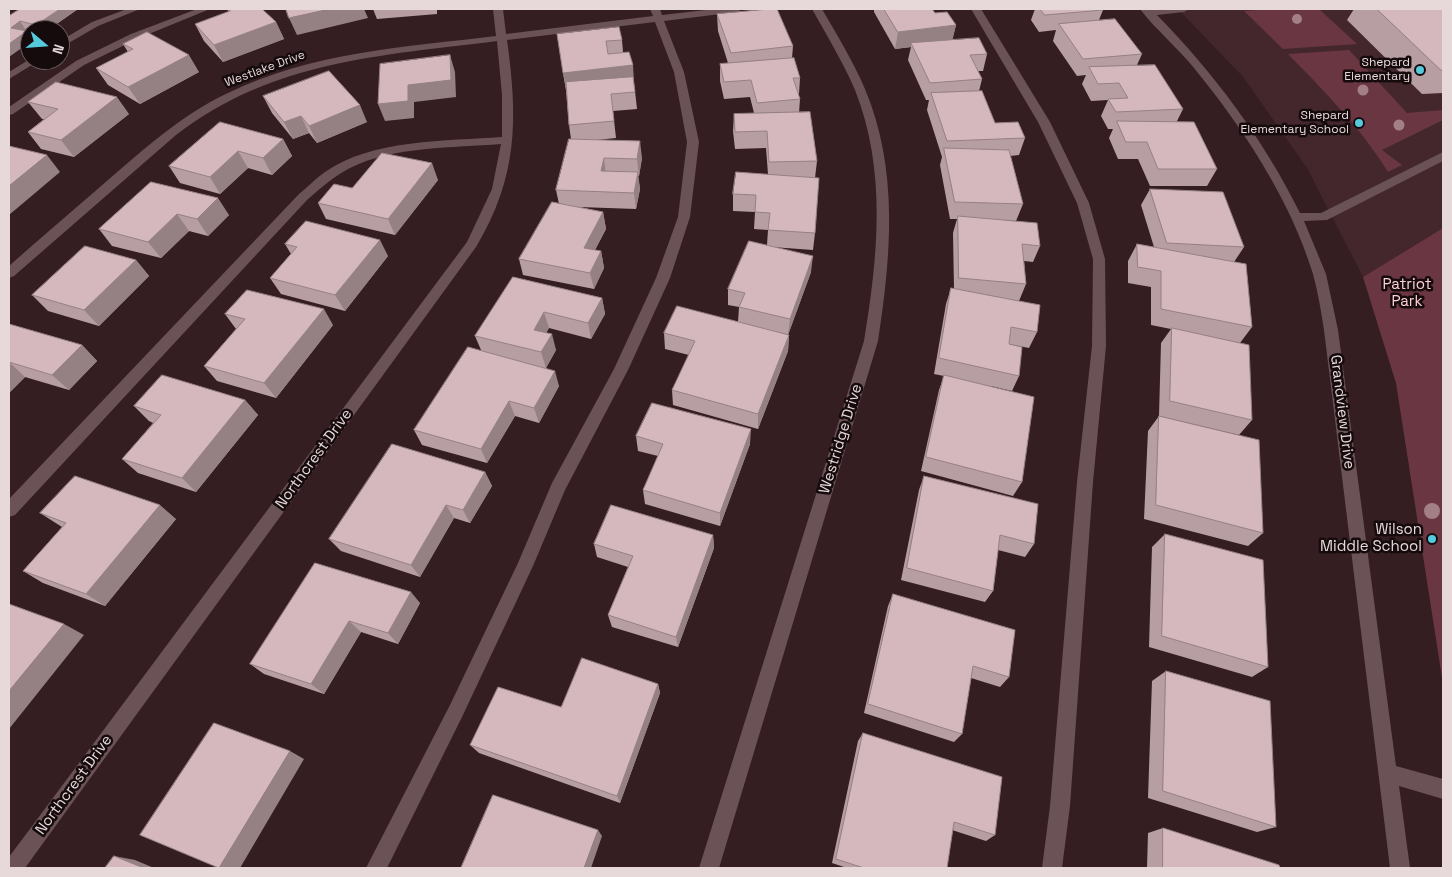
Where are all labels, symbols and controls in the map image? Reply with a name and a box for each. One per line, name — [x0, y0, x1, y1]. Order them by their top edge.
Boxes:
north arrow — [20, 20, 70, 70]
text: N — [48, 42, 68, 57]
street label: Westlake Drive — [223, 48, 307, 90]
place label: Shepard Elementary — [1344, 56, 1410, 84]
marker: Shepard Elementary — [1414, 64, 1426, 76]
place label: Shepard Elementary School — [1241, 109, 1349, 137]
marker: Shepard Elementary School — [1353, 117, 1365, 129]
park label: Patriot Park — [1382, 276, 1432, 311]
street label: Grandview Drive — [1326, 354, 1358, 470]
street label: Westridge Drive — [816, 382, 866, 496]
street label: Northcrest Drive — [272, 406, 356, 512]
place label: Wilson Middle School — [1320, 521, 1422, 556]
marker: Wilson Middle School — [1426, 533, 1438, 545]
street label: Northcrest Drive — [32, 732, 116, 838]

